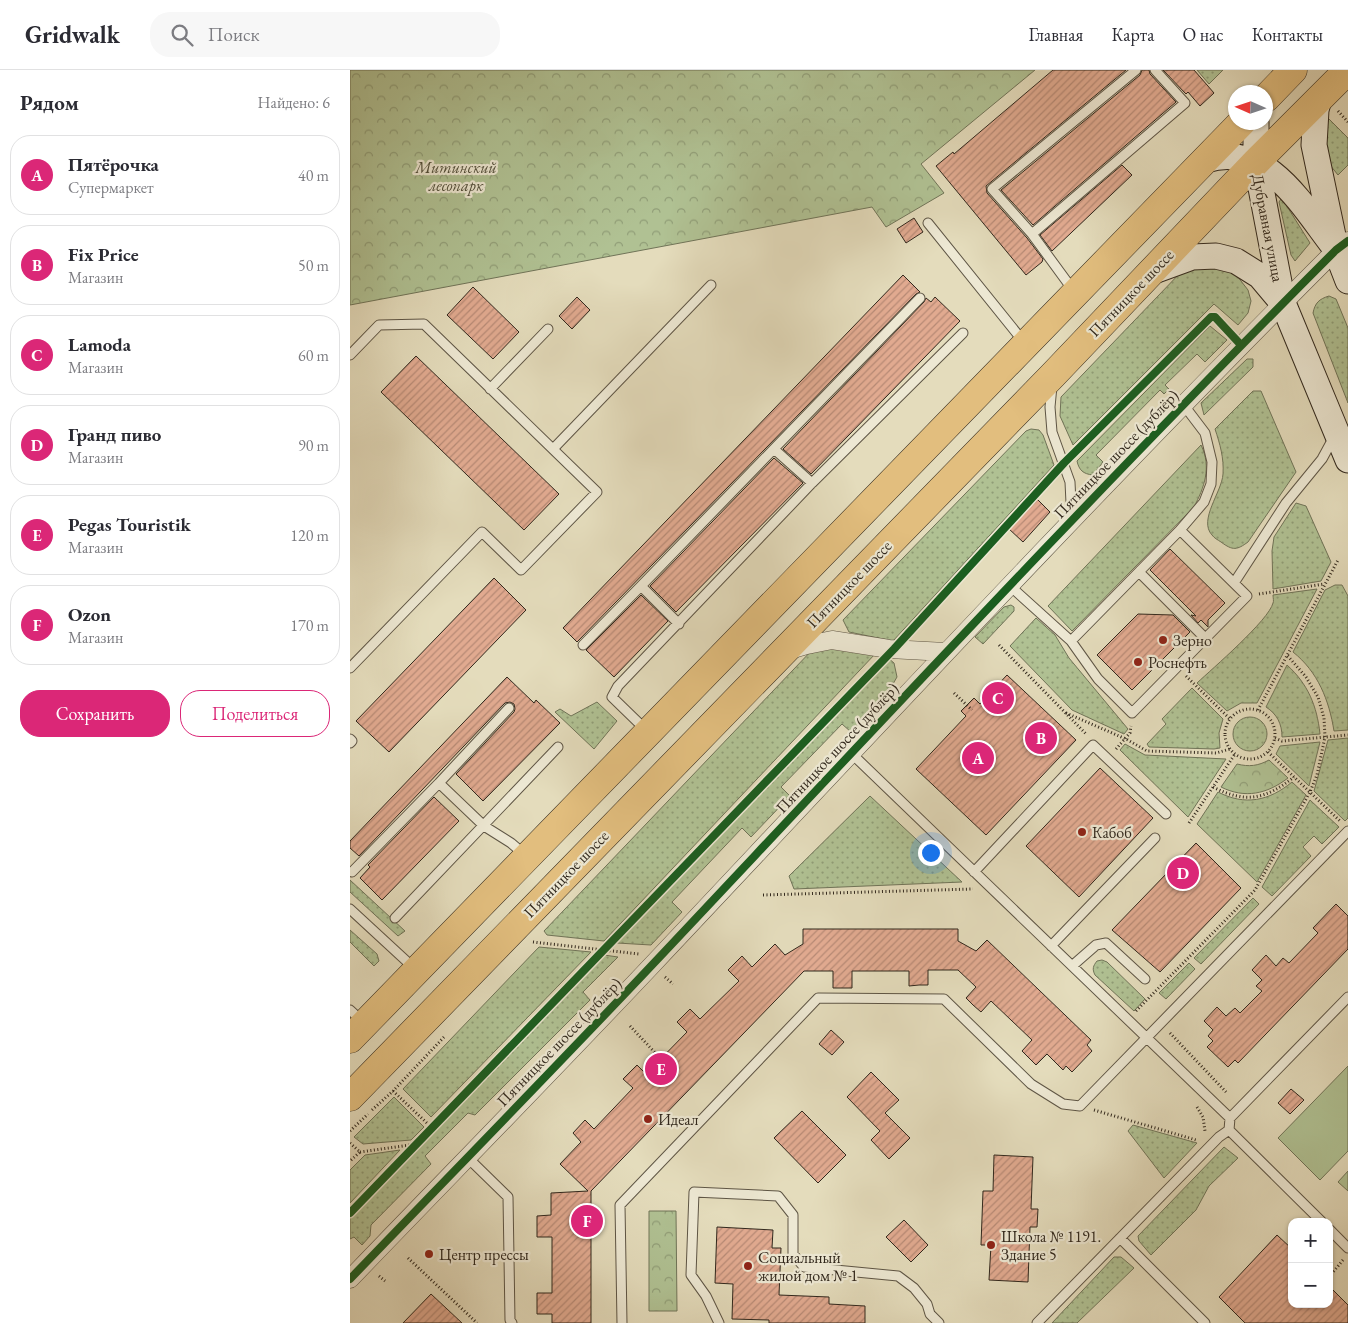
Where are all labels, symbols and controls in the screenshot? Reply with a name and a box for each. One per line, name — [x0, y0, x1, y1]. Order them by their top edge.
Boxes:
search box — [150, 12, 500, 57]
text: Gridwalk — [25, 19, 120, 50]
icon: search — [168, 21, 196, 49]
text: Поиск — [208, 22, 260, 47]
text: Главная — [1029, 23, 1083, 46]
text: Карта — [1111, 23, 1154, 46]
text: О нас — [1182, 23, 1224, 46]
text: Контакты — [1252, 23, 1323, 46]
north arrow — [1228, 85, 1273, 130]
text: Рядом — [20, 89, 79, 116]
text: Найдено: 6 — [258, 92, 330, 113]
text: Пятёрочка — [68, 152, 159, 177]
park label: Митинский лесопарк — [414, 157, 497, 196]
text: A — [31, 165, 43, 186]
text: 40 m — [298, 165, 329, 186]
street label: Дубравная улица — [1247, 172, 1289, 284]
text: Супермаркет — [68, 177, 154, 198]
text: Fix Price — [68, 242, 139, 267]
street label: Пятницкое шоссе — [1084, 245, 1178, 341]
text: B — [32, 255, 42, 276]
text: 50 m — [298, 255, 329, 276]
text: Магазин — [68, 267, 123, 288]
text: Lamoda — [68, 332, 131, 357]
text: C — [31, 345, 43, 366]
text: 60 m — [298, 345, 329, 366]
text: Магазин — [68, 357, 123, 378]
street label: Пятницкое шоссе (дублёр) — [1049, 385, 1183, 523]
text: Гранд пиво — [68, 422, 161, 447]
text: D — [31, 435, 43, 456]
text: 90 m — [298, 435, 329, 456]
text: Магазин — [68, 447, 123, 468]
text: Pegas Touristik — [68, 512, 191, 537]
text: E — [32, 525, 42, 546]
text: 120 m — [290, 525, 329, 546]
street label: Пятницкое шоссе — [802, 536, 896, 632]
text: Магазин — [68, 537, 123, 558]
text: Ozon — [68, 602, 111, 627]
text: F — [33, 615, 41, 636]
text: 170 m — [290, 615, 329, 636]
text: Магазин — [68, 627, 123, 648]
place label: Зерно — [1173, 630, 1212, 651]
marker: Зерно — [1157, 634, 1169, 646]
place label: Роснефть — [1148, 652, 1207, 673]
marker: Роснефть — [1132, 656, 1144, 668]
street label: Пятницкое шоссе (дублёр) — [771, 678, 903, 818]
pin: C — [982, 679, 1014, 717]
button: Сохранить — [20, 690, 170, 737]
button: Поделиться — [180, 690, 330, 737]
pin: B — [1025, 719, 1057, 757]
pin: A — [962, 739, 994, 777]
place label: Кабоб — [1092, 822, 1132, 843]
street label: Пятницкое шоссе — [519, 826, 613, 922]
marker: Кабоб — [1076, 826, 1088, 838]
your location — [918, 840, 944, 866]
pin: D — [1167, 854, 1199, 892]
street label: Пятницкое шоссе (дублёр) — [492, 973, 626, 1111]
pin: E — [645, 1050, 677, 1088]
place label: Идеал — [658, 1109, 699, 1130]
marker: Идеал — [642, 1113, 654, 1125]
pin: F — [571, 1202, 603, 1240]
map controls — [1288, 1218, 1333, 1308]
button: + — [1288, 1218, 1333, 1263]
place label: Школа № 1191. Здание 5 — [1001, 1226, 1101, 1265]
marker: Школа № 1191. Здание 5 — [985, 1239, 997, 1251]
place label: Центр прессы — [439, 1244, 529, 1265]
place label: Социальный жилой дом № 1 — [758, 1247, 858, 1286]
marker: Центр прессы — [423, 1248, 435, 1260]
marker: Социальный жилой дом № 1 — [742, 1260, 754, 1272]
button: − — [1288, 1263, 1333, 1308]

